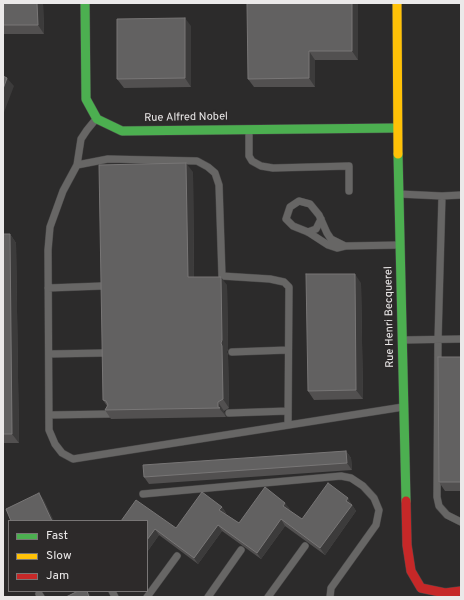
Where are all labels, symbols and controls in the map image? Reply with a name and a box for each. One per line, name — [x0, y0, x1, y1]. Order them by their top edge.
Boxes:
street label: Rue Alfred Nobel — [144, 111, 228, 125]
street label: Rue Henri Becquerel — [383, 266, 397, 368]
legend — [8, 520, 148, 592]
text: Fast — [46, 528, 68, 544]
text: Slow — [46, 548, 72, 564]
text: Jam — [46, 568, 69, 584]

